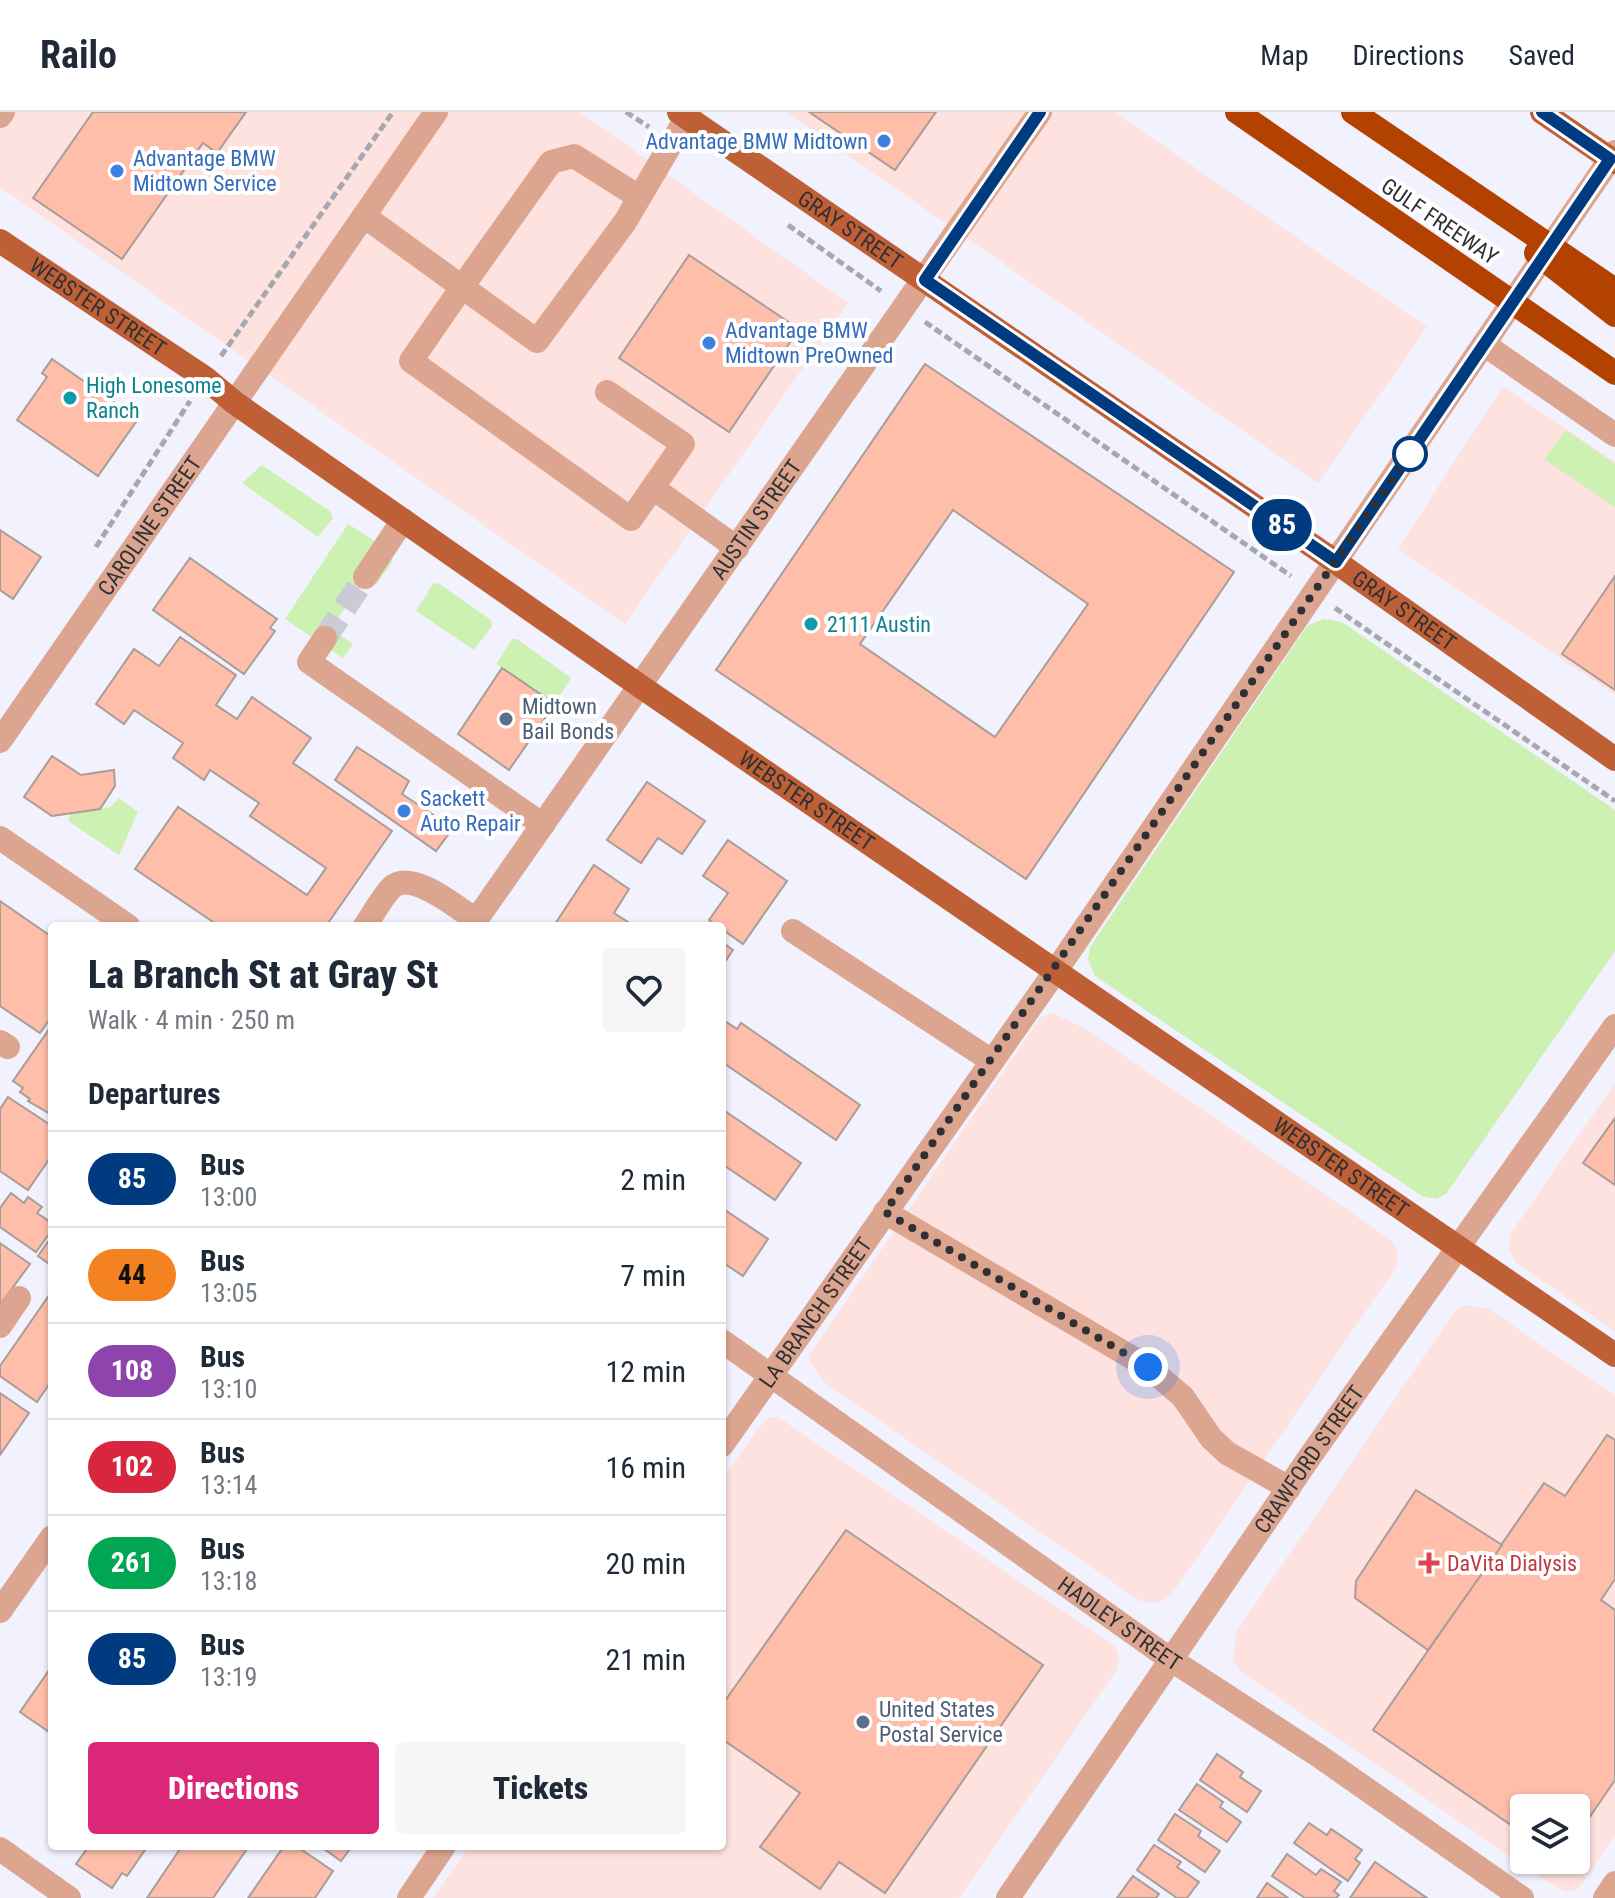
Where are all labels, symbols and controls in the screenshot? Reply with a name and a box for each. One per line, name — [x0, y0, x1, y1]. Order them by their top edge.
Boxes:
text: Railo — [40, 33, 117, 77]
text: Map — [1260, 39, 1309, 72]
text: Directions — [1353, 39, 1464, 72]
text: Saved — [1508, 39, 1575, 72]
place label: Advantage BMW Midtown — [645, 129, 868, 154]
marker: Advantage BMW Midtown — [875, 132, 893, 150]
place label: Advantage BMW Midtown Service — [133, 146, 276, 196]
marker: Advantage BMW Midtown Service — [108, 162, 126, 180]
street label: GULF FREEWAY — [1377, 173, 1503, 270]
street label: GRAY STREET — [793, 185, 907, 274]
street label: WEBSTER STREET — [25, 253, 171, 361]
place label: Advantage BMW Midtown PreOwned — [725, 318, 893, 368]
marker: Advantage BMW Midtown PreOwned — [700, 334, 718, 352]
place label: High Lonesome Ranch — [86, 373, 222, 423]
marker: High Lonesome Ranch — [61, 389, 79, 407]
unlabelled marker — [1393, 437, 1427, 471]
street label: CAROLINE STREET — [93, 452, 207, 600]
street label: AUSTIN STREET — [706, 455, 807, 584]
line badge: 85 — [1246, 499, 1318, 551]
text: 85 — [1268, 508, 1296, 541]
street label: GRAY STREET — [1347, 566, 1461, 656]
place label: 2111 Austin — [827, 612, 931, 637]
marker: 2111 Austin — [802, 615, 820, 633]
place label: Midtown Bail Bonds — [522, 694, 614, 744]
marker: Midtown Bail Bonds — [497, 710, 515, 728]
street label: WEBSTER STREET — [734, 746, 879, 856]
place label: Sackett Auto Repair — [420, 786, 521, 836]
marker: Sackett Auto Repair — [395, 802, 413, 820]
button: heart — [602, 948, 686, 1032]
text: La Branch St at Gray St — [88, 953, 438, 997]
text: Walk · 4 min · 250 m — [88, 1005, 295, 1035]
text: Departures — [88, 1076, 221, 1111]
street label: WEBSTER STREET — [1268, 1112, 1413, 1223]
text: Bus — [200, 1147, 245, 1182]
text: 85 — [118, 1162, 146, 1195]
text: 2 min — [620, 1162, 686, 1197]
text: 13:00 — [200, 1182, 257, 1212]
street label: LA BRANCH STREET — [754, 1233, 877, 1393]
text: Bus — [200, 1243, 245, 1278]
text: 44 — [118, 1258, 146, 1291]
text: 7 min — [620, 1258, 686, 1293]
text: 13:05 — [200, 1278, 257, 1308]
text: Bus — [200, 1339, 245, 1374]
your location — [1128, 1347, 1168, 1387]
text: 108 — [111, 1354, 153, 1387]
text: 12 min — [605, 1354, 686, 1389]
text: 13:10 — [200, 1374, 257, 1404]
street label: CRAWFORD STREET — [1249, 1381, 1369, 1538]
text: Bus — [200, 1435, 245, 1470]
text: 102 — [111, 1450, 153, 1483]
text: 16 min — [605, 1450, 686, 1485]
text: 13:14 — [200, 1470, 257, 1500]
text: Bus — [200, 1531, 245, 1566]
text: 261 — [111, 1546, 153, 1579]
text: 20 min — [605, 1546, 686, 1581]
place label: DaVita Dialysis — [1447, 1551, 1577, 1576]
marker: DaVita Dialysis — [1418, 1552, 1440, 1574]
text: 13:18 — [200, 1566, 257, 1596]
street label: HADLEY STREET — [1053, 1572, 1186, 1676]
text: Bus — [200, 1627, 245, 1662]
text: 85 — [118, 1642, 146, 1675]
text: 21 min — [605, 1642, 686, 1677]
text: 13:19 — [200, 1662, 257, 1692]
place label: United States Postal Service — [879, 1697, 1003, 1747]
marker: United States Postal Service — [854, 1713, 872, 1731]
button: Directions — [88, 1742, 379, 1834]
button: Tickets — [395, 1742, 686, 1834]
map controls — [1510, 1794, 1590, 1874]
button: layers — [1510, 1794, 1590, 1874]

